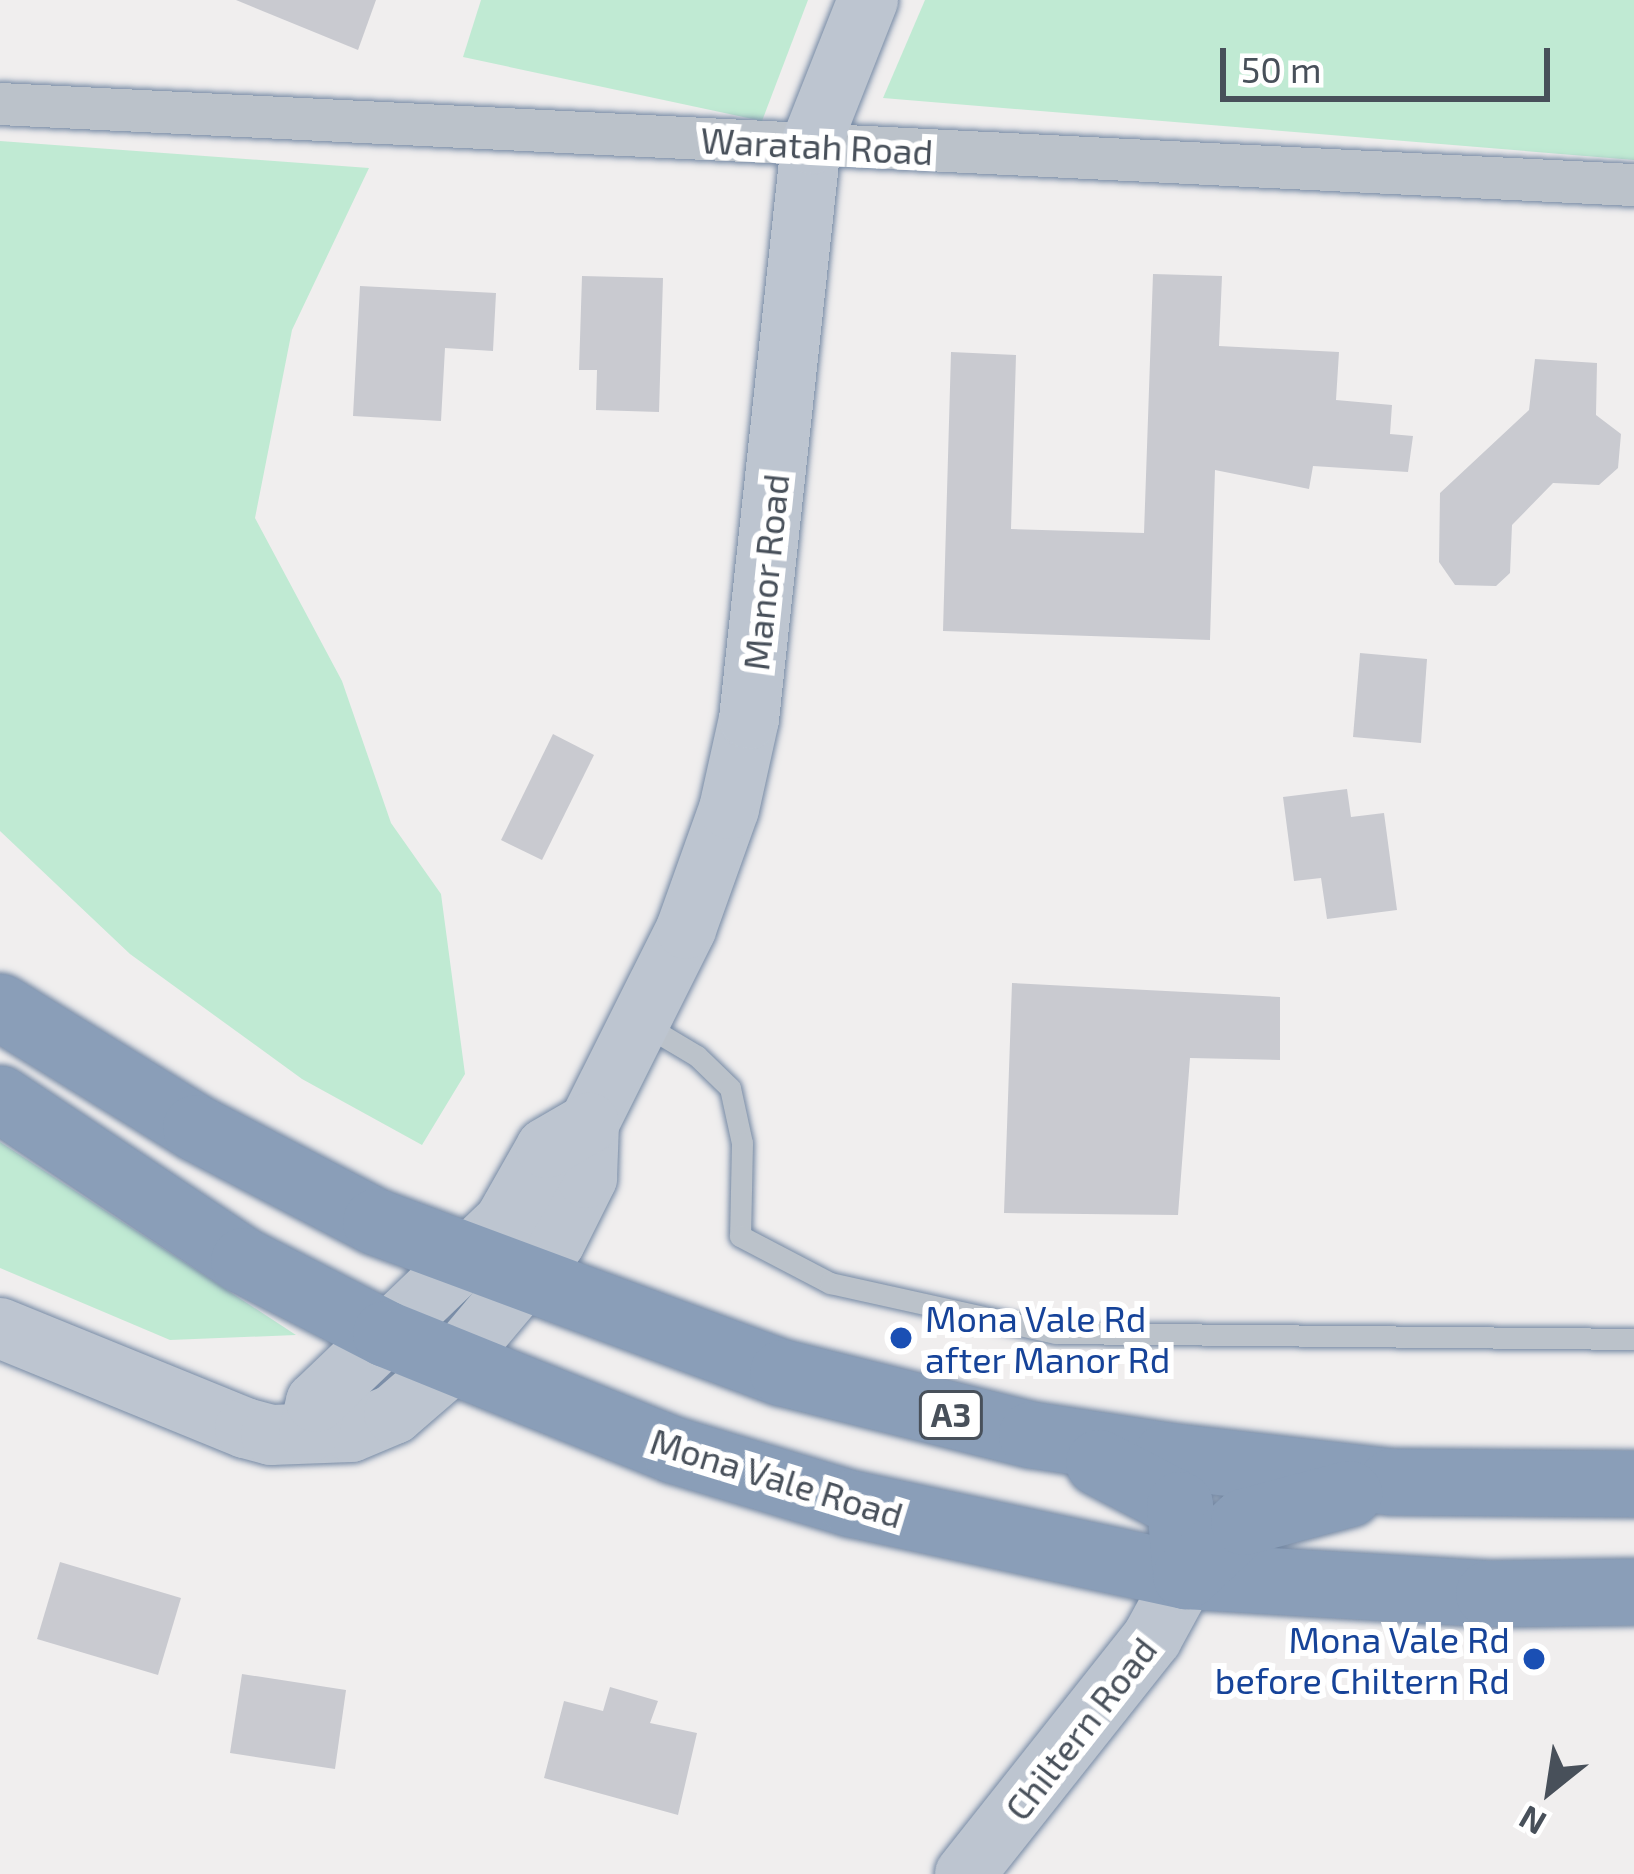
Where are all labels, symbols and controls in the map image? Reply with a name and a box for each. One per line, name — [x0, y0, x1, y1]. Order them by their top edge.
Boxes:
scale bar — [1226, 24, 1556, 98]
text: 50 m — [1241, 47, 1322, 90]
street label: Waratah Road — [700, 117, 934, 173]
street label: Manor Road — [733, 471, 797, 673]
place label: Mona Vale Rd after Manor Rd — [925, 1295, 1172, 1380]
marker: Mona Vale Rd after Manor Rd — [888, 1325, 914, 1351]
road number: A3 — [918, 1388, 984, 1442]
street label: Mona Vale Road — [645, 1418, 909, 1536]
place label: Mona Vale Rd before Chiltern Rd — [1215, 1616, 1510, 1701]
street label: Chiltern Road — [995, 1628, 1165, 1828]
marker: Mona Vale Rd before Chiltern Rd — [1521, 1646, 1547, 1672]
north arrow — [1490, 1730, 1610, 1850]
text: N — [1512, 1798, 1552, 1844]

